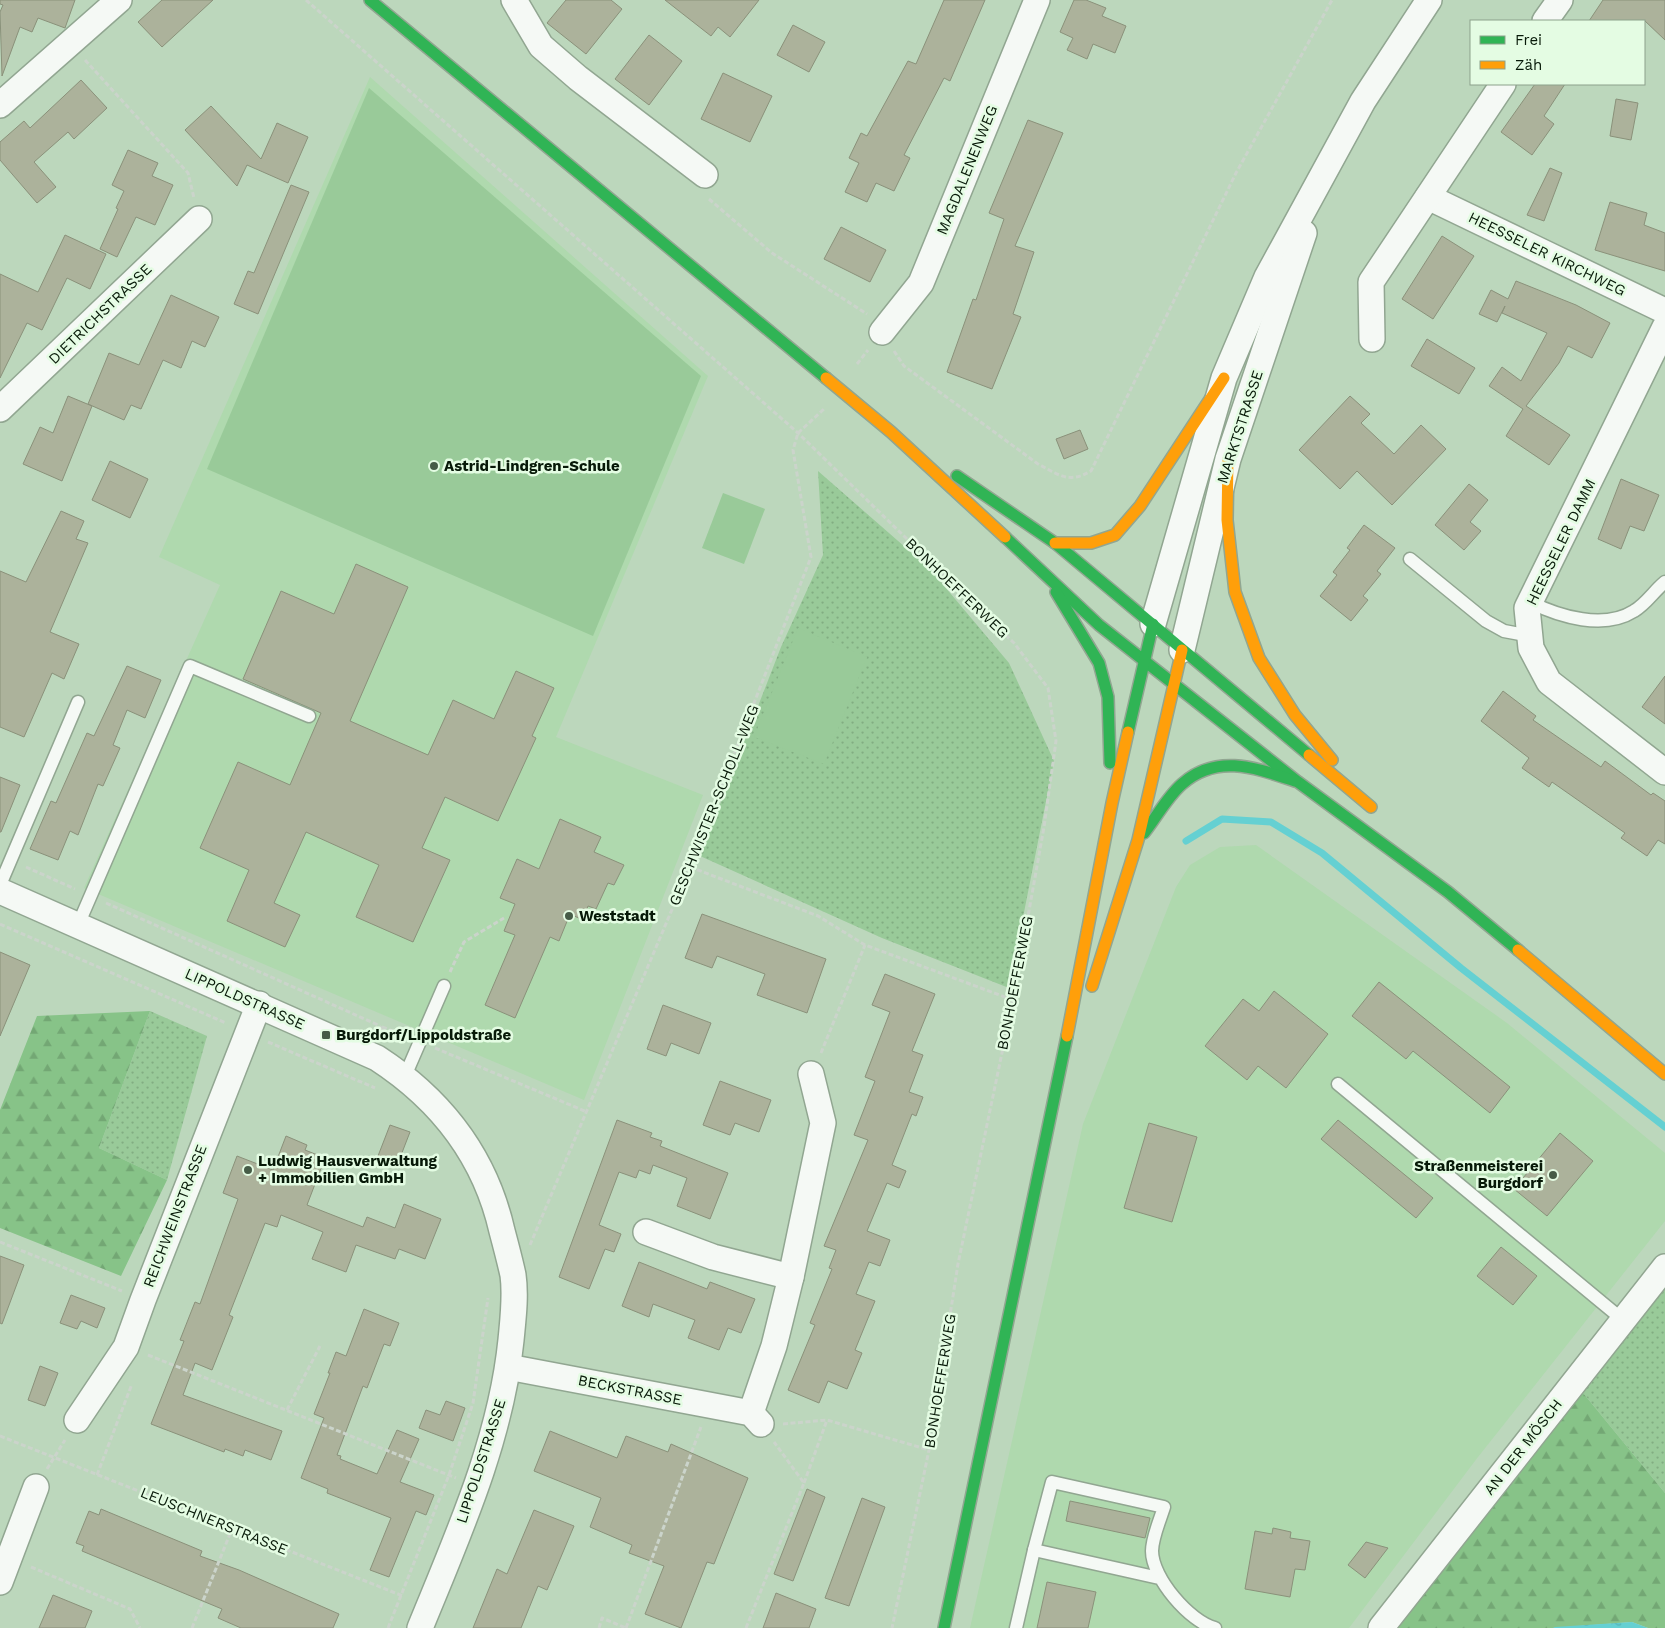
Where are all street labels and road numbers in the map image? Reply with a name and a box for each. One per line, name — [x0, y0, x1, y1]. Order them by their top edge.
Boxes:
street label: MAGDALENENWEG — [933, 102, 1001, 238]
street label: HEESSELER KIRCHWEG — [1465, 208, 1629, 300]
street label: DIETRICHSTRASSE — [45, 260, 155, 368]
street label: MARKTSTRASSE — [1213, 368, 1267, 486]
street label: HEESSELER DAMM — [1523, 476, 1599, 608]
street label: BONHOEFFERWEG — [902, 534, 1012, 642]
street label: GESCHWISTER-SCHOLL-WEG — [665, 702, 763, 908]
street label: BONHOEFFERWEG — [993, 914, 1037, 1052]
street label: LIPPOLDSTRASSE — [182, 964, 308, 1034]
street label: REICHWEINSTRASSE — [139, 1142, 211, 1290]
street label: BONHOEFFERWEG — [920, 1312, 960, 1450]
street label: BECKSTRASSE — [576, 1371, 684, 1409]
street label: AN DER MÖSCH — [1480, 1396, 1566, 1498]
street label: LIPPOLDSTRASSE — [452, 1397, 510, 1525]
street label: LEUSCHNERSTRASSE — [138, 1483, 290, 1559]

